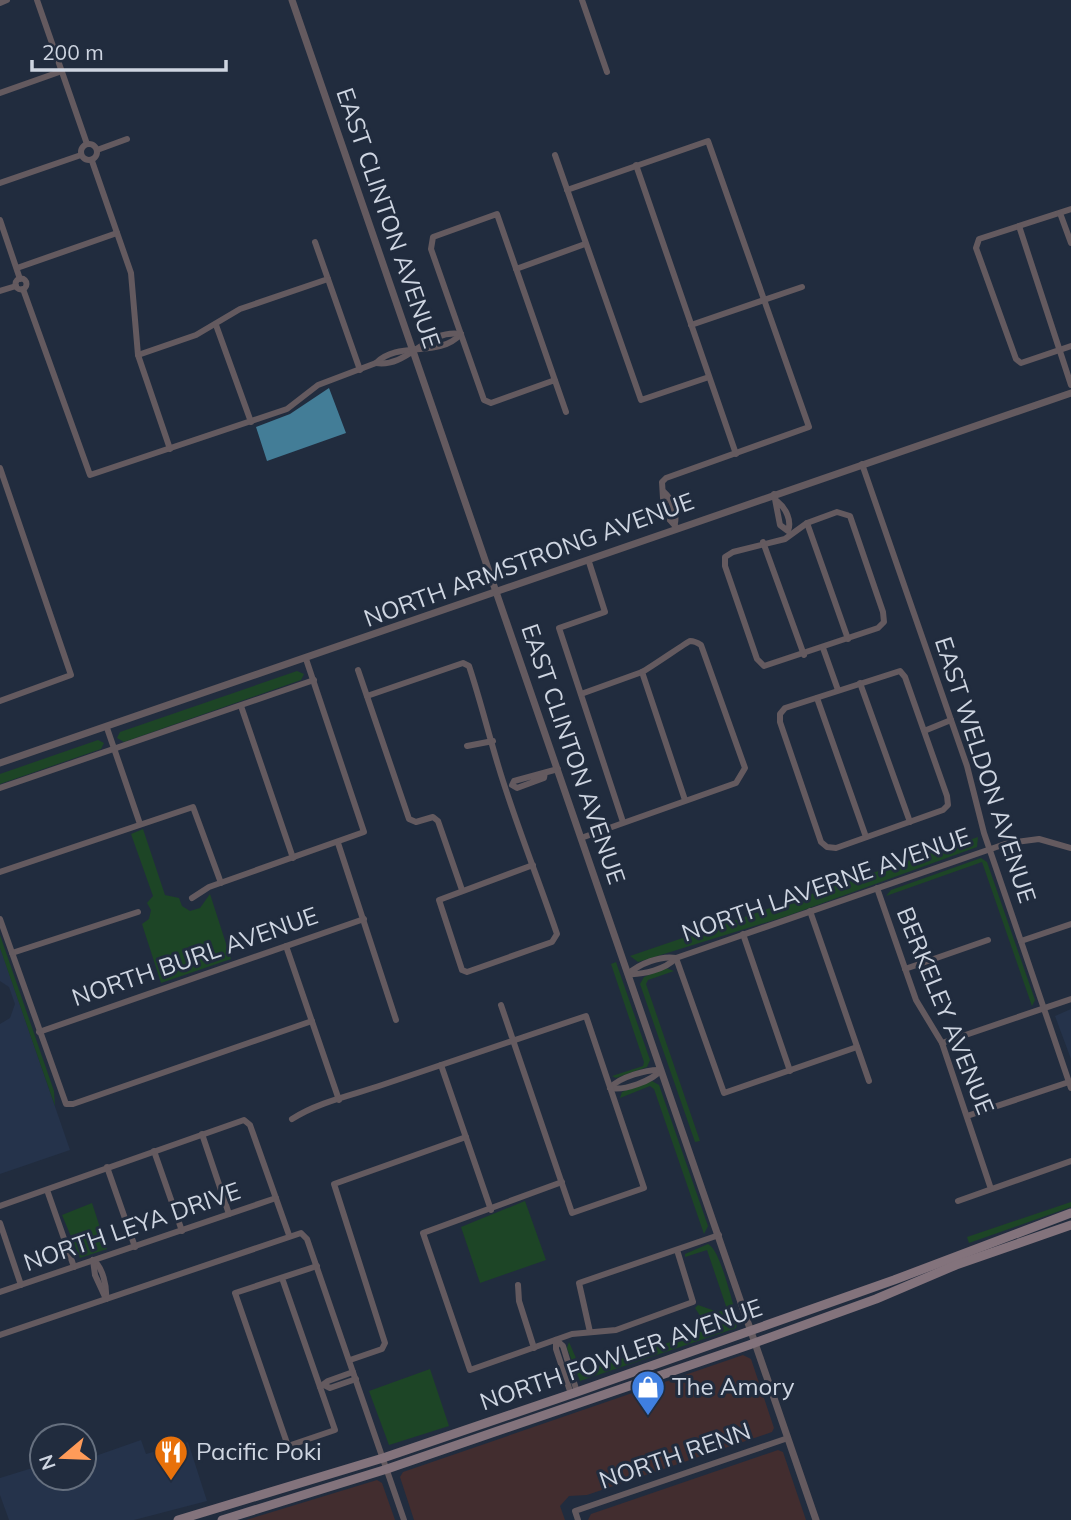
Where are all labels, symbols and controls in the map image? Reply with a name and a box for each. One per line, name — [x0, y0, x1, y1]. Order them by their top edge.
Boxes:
scale bar — [32, 28, 226, 72]
text: 200 m — [42, 39, 104, 65]
street label: EAST CLINTON AVENUE — [330, 84, 448, 352]
street label: NORTH ARMSTRONG AVENUE — [359, 485, 698, 633]
street label: EAST CLINTON AVENUE — [515, 620, 633, 888]
street label: EAST WELDON AVENUE — [929, 633, 1043, 906]
street label: NORTH LAVERNE AVENUE — [677, 821, 974, 948]
street label: NORTH BURL AVENUE — [68, 900, 322, 1012]
street label: BERKELEY AVENUE — [891, 903, 1001, 1119]
street label: NORTH LEYA DRIVE — [19, 1175, 244, 1277]
street label: NORTH FOWLER AVENUE — [476, 1292, 766, 1416]
shop icon: The Amory — [629, 1368, 667, 1417]
place label: The Amory — [672, 1371, 795, 1401]
street label: NORTH RENN — [595, 1415, 754, 1495]
north arrow — [28, 1422, 98, 1492]
restaurant icon: Pacific Poki — [152, 1433, 190, 1482]
place label: Pacific Poki — [196, 1436, 322, 1466]
text: N — [33, 1452, 61, 1473]

